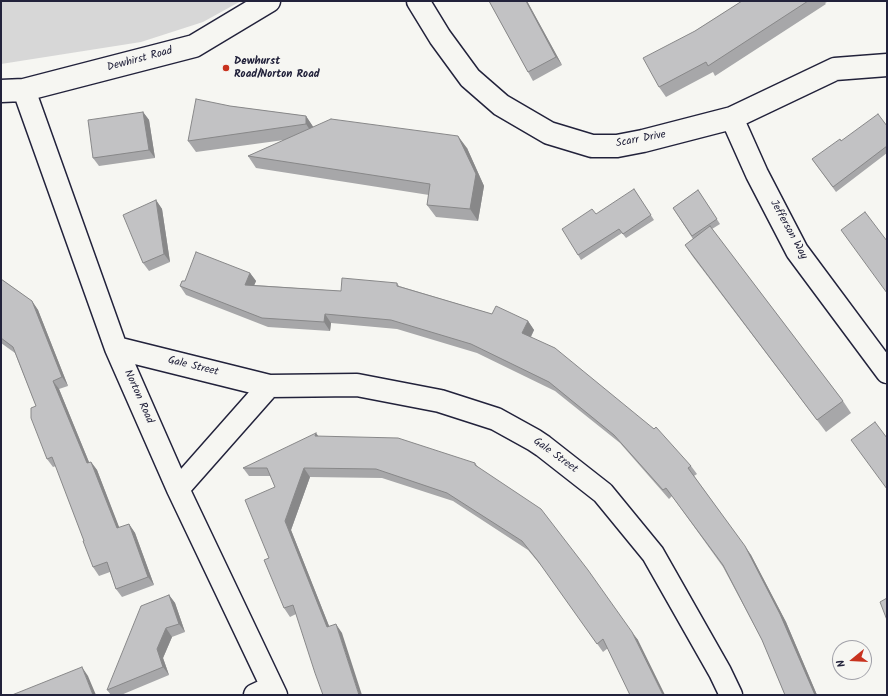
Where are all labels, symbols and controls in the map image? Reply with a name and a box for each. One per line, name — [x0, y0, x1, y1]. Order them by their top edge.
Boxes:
street label: Dewhirst Road — [106, 45, 174, 75]
place label: Dewhurst Road/Norton Road — [234, 55, 320, 81]
marker: Dewhurst Road/Norton Road — [221, 63, 231, 73]
street label: Scarr Drive — [615, 129, 667, 151]
street label: Jefferson Way — [766, 198, 810, 262]
street label: Gale Street — [166, 354, 220, 380]
street label: Norton Road — [120, 368, 156, 426]
street label: Gale Street — [530, 435, 580, 477]
north arrow — [832, 640, 872, 680]
text: N — [832, 657, 851, 669]

